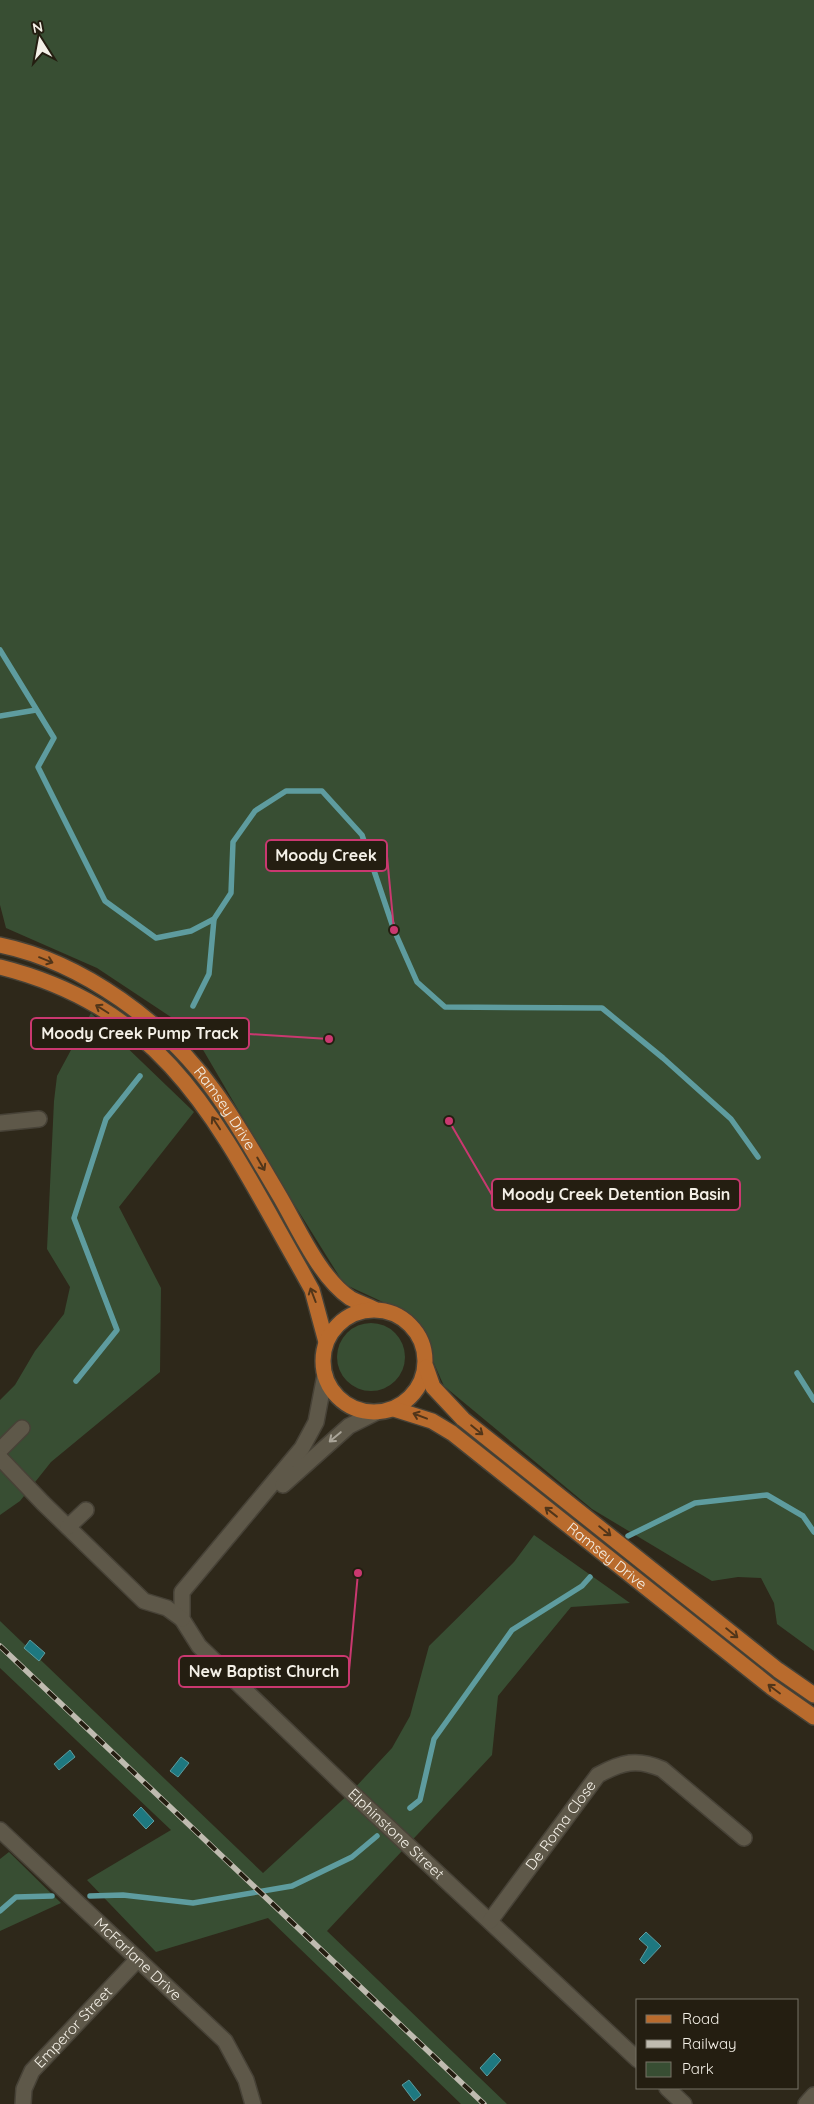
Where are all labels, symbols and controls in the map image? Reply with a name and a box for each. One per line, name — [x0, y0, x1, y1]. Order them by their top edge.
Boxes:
north arrow — [15, 15, 65, 65]
text: N — [31, 17, 44, 37]
callout: Moody Creek — [266, 840, 387, 871]
text: Moody Creek — [275, 845, 377, 865]
one-way arrow — [38, 956, 53, 965]
one-way arrow — [95, 1004, 109, 1015]
callout: Moody Creek Pump Track — [31, 1018, 249, 1049]
text: Moody Creek Pump Track — [41, 1023, 239, 1043]
street label: Ramsey Drive — [190, 1062, 260, 1153]
one-way arrow — [211, 1116, 221, 1130]
one-way arrow — [256, 1156, 266, 1171]
callout: Moody Creek Detention Basin — [492, 1179, 740, 1210]
text: Moody Creek Detention Basin — [502, 1184, 730, 1204]
one-way arrow — [308, 1288, 317, 1303]
one-way arrow — [413, 1411, 429, 1420]
one-way arrow — [471, 1425, 484, 1436]
one-way arrow — [329, 1431, 342, 1443]
one-way arrow — [545, 1506, 558, 1517]
street label: Ramsey Drive — [563, 1518, 651, 1594]
one-way arrow — [598, 1526, 611, 1537]
one-way arrow — [725, 1627, 738, 1638]
callout: New Baptist Church — [179, 1656, 349, 1687]
text: New Baptist Church — [189, 1661, 339, 1681]
one-way arrow — [767, 1684, 781, 1694]
street label: De Roma Close — [521, 1776, 600, 1874]
street label: Elphinstone Street — [344, 1784, 448, 1883]
street label: McFarlane Drive — [90, 1913, 186, 2005]
street label: Emperor Street — [30, 1982, 116, 2072]
legend — [636, 1999, 799, 2089]
text: Road — [682, 2009, 719, 2028]
text: Railway — [682, 2034, 737, 2053]
text: Park — [682, 2059, 714, 2078]

